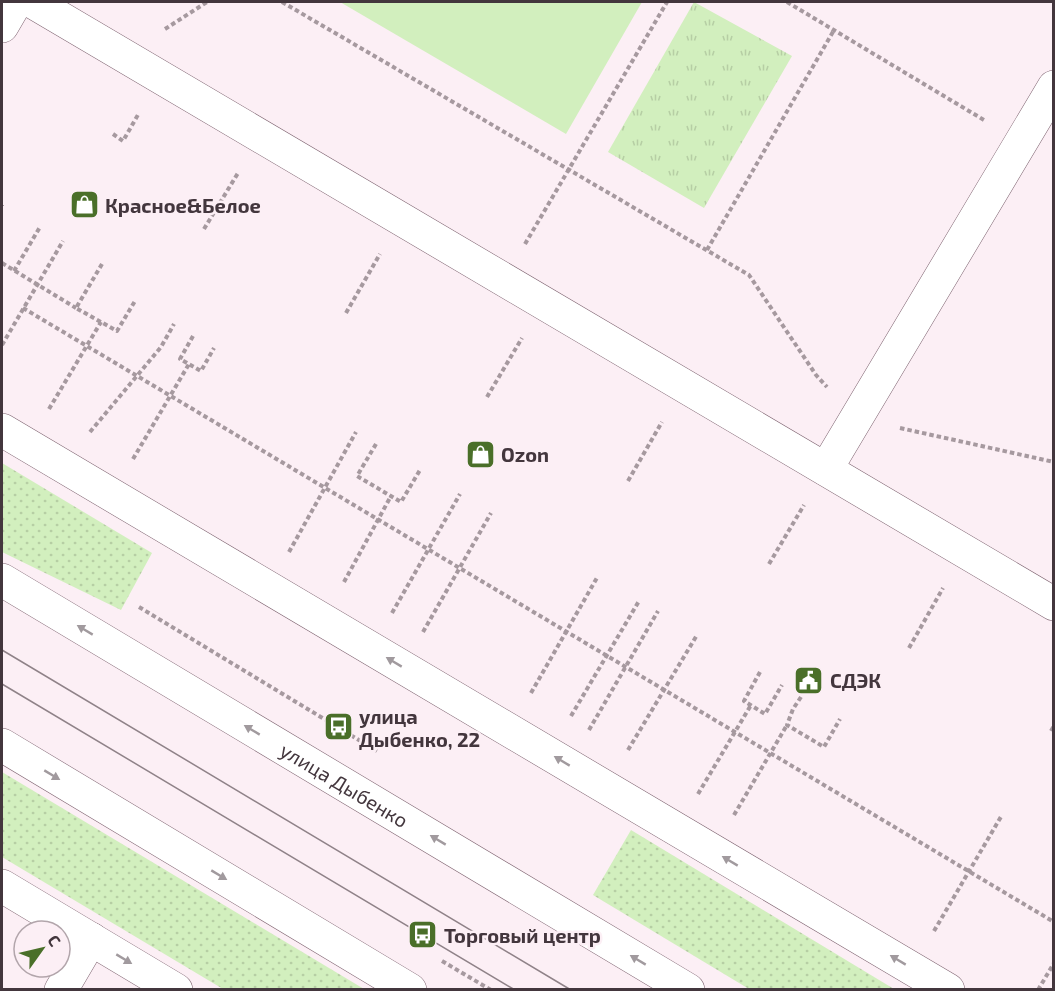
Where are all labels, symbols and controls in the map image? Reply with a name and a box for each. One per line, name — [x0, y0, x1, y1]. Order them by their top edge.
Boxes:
shop icon: Красное&Белое — [68, 189, 100, 221]
place label: Красное&Белое — [105, 193, 261, 217]
shop icon: Ozon — [464, 438, 496, 470]
place label: Ozon — [501, 442, 549, 466]
one-way arrow — [77, 624, 93, 635]
one-way arrow — [385, 657, 402, 667]
public building icon: СДЭК — [793, 664, 825, 696]
place label: СДЭК — [830, 668, 881, 692]
place label: улица Дыбенко, 22 — [359, 704, 480, 751]
bus stop icon: улица Дыбенко, 22 — [322, 711, 354, 743]
one-way arrow — [243, 725, 260, 735]
street label: улица Дыбенко — [276, 737, 413, 832]
one-way arrow — [554, 756, 570, 767]
one-way arrow — [44, 770, 61, 780]
one-way arrow — [430, 835, 446, 846]
one-way arrow — [722, 855, 738, 866]
one-way arrow — [211, 870, 228, 880]
north arrow — [12, 919, 72, 979]
bus stop icon: Торговый центр — [407, 919, 439, 951]
place label: Торговый центр — [444, 923, 601, 947]
text: С — [44, 931, 65, 950]
one-way arrow — [116, 953, 132, 964]
one-way arrow — [630, 954, 646, 965]
one-way arrow — [890, 954, 906, 965]

